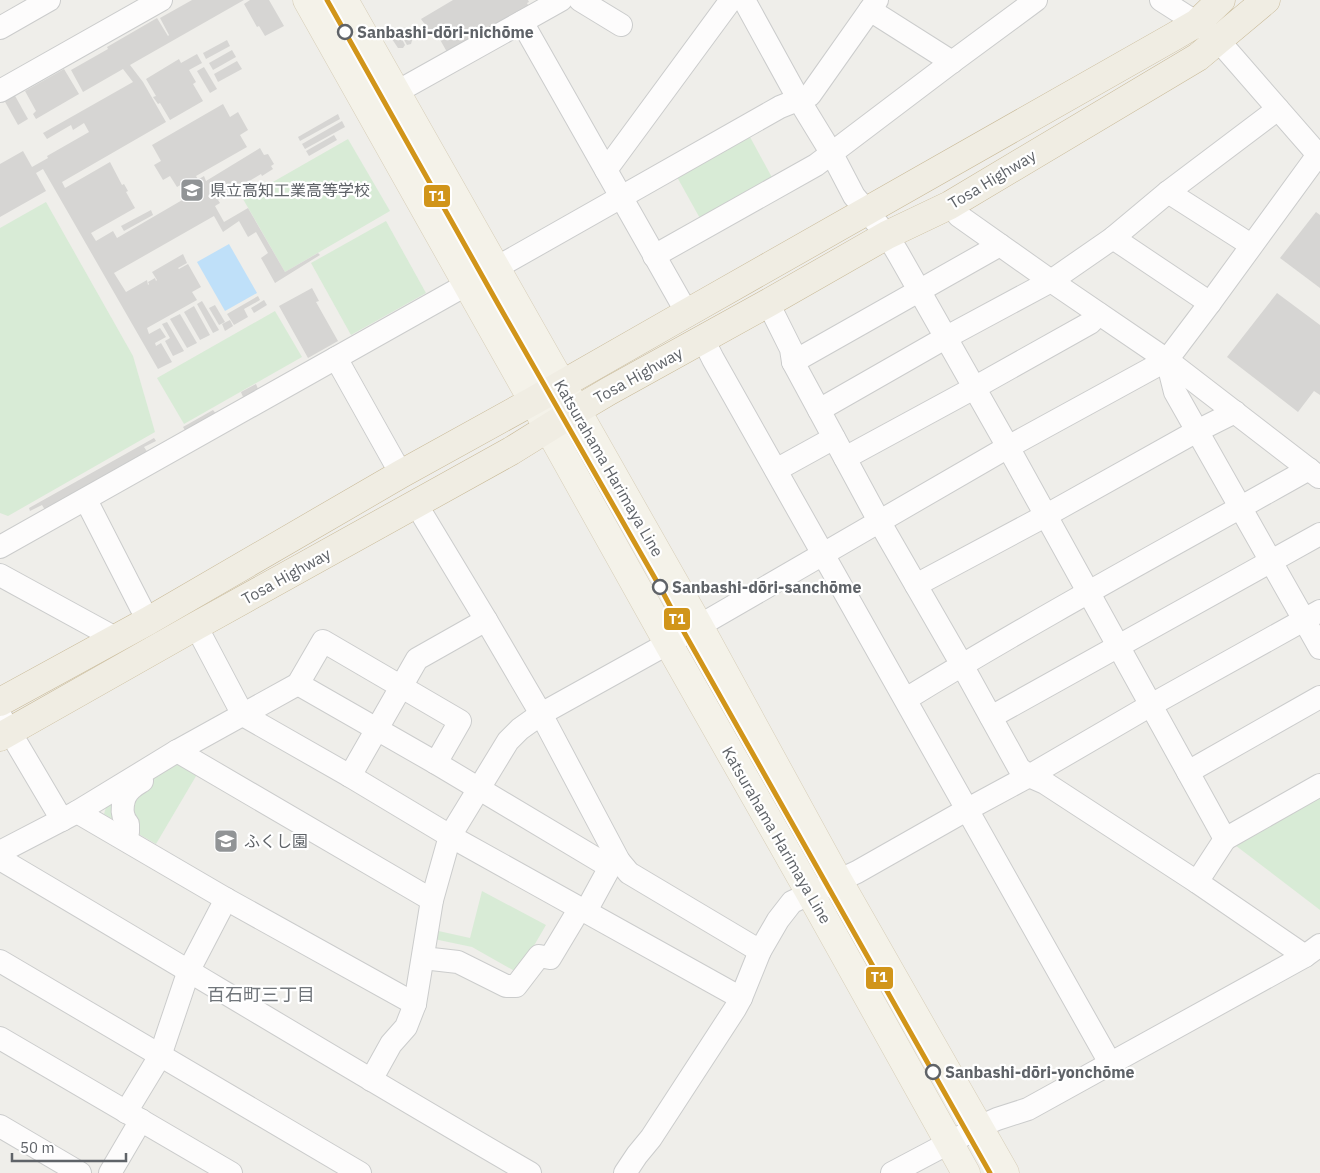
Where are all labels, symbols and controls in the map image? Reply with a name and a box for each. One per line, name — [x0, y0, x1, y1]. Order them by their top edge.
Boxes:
place label: Sanbashi-dōri-nichōme — [357, 22, 534, 42]
marker: Sanbashi-dōri-nichōme — [337, 24, 353, 40]
street label: Tosa Highway — [945, 145, 1039, 213]
school or university icon: 県立高知工業高等学校 — [179, 177, 205, 203]
place label: 県立高知工業高等学校 — [210, 180, 370, 200]
line badge: T1 — [423, 184, 451, 208]
text: T1 — [429, 187, 446, 205]
street label: Tosa Highway — [590, 342, 686, 408]
street label: Katsurahama Harimaya Line — [550, 376, 668, 560]
street label: Tosa Highway — [238, 543, 334, 609]
place label: Sanbashi-dōri-sanchōme — [672, 577, 861, 597]
marker: Sanbashi-dōri-sanchōme — [652, 579, 668, 595]
line badge: T1 — [663, 607, 691, 631]
text: T1 — [669, 610, 686, 628]
street label: Katsurahama Harimaya Line — [718, 743, 836, 927]
school or university icon: ふくし園 — [213, 828, 239, 854]
place label: ふくし園 — [244, 831, 308, 851]
line badge: T1 — [865, 966, 894, 990]
text: T1 — [871, 968, 888, 986]
district label: 百石町三丁目 — [207, 983, 315, 1006]
place label: Sanbashi-dōri-yonchōme — [945, 1062, 1135, 1082]
marker: Sanbashi-dōri-yonchōme — [925, 1064, 941, 1080]
scale bar — [12, 1130, 126, 1162]
text: 50 m — [20, 1138, 55, 1157]

